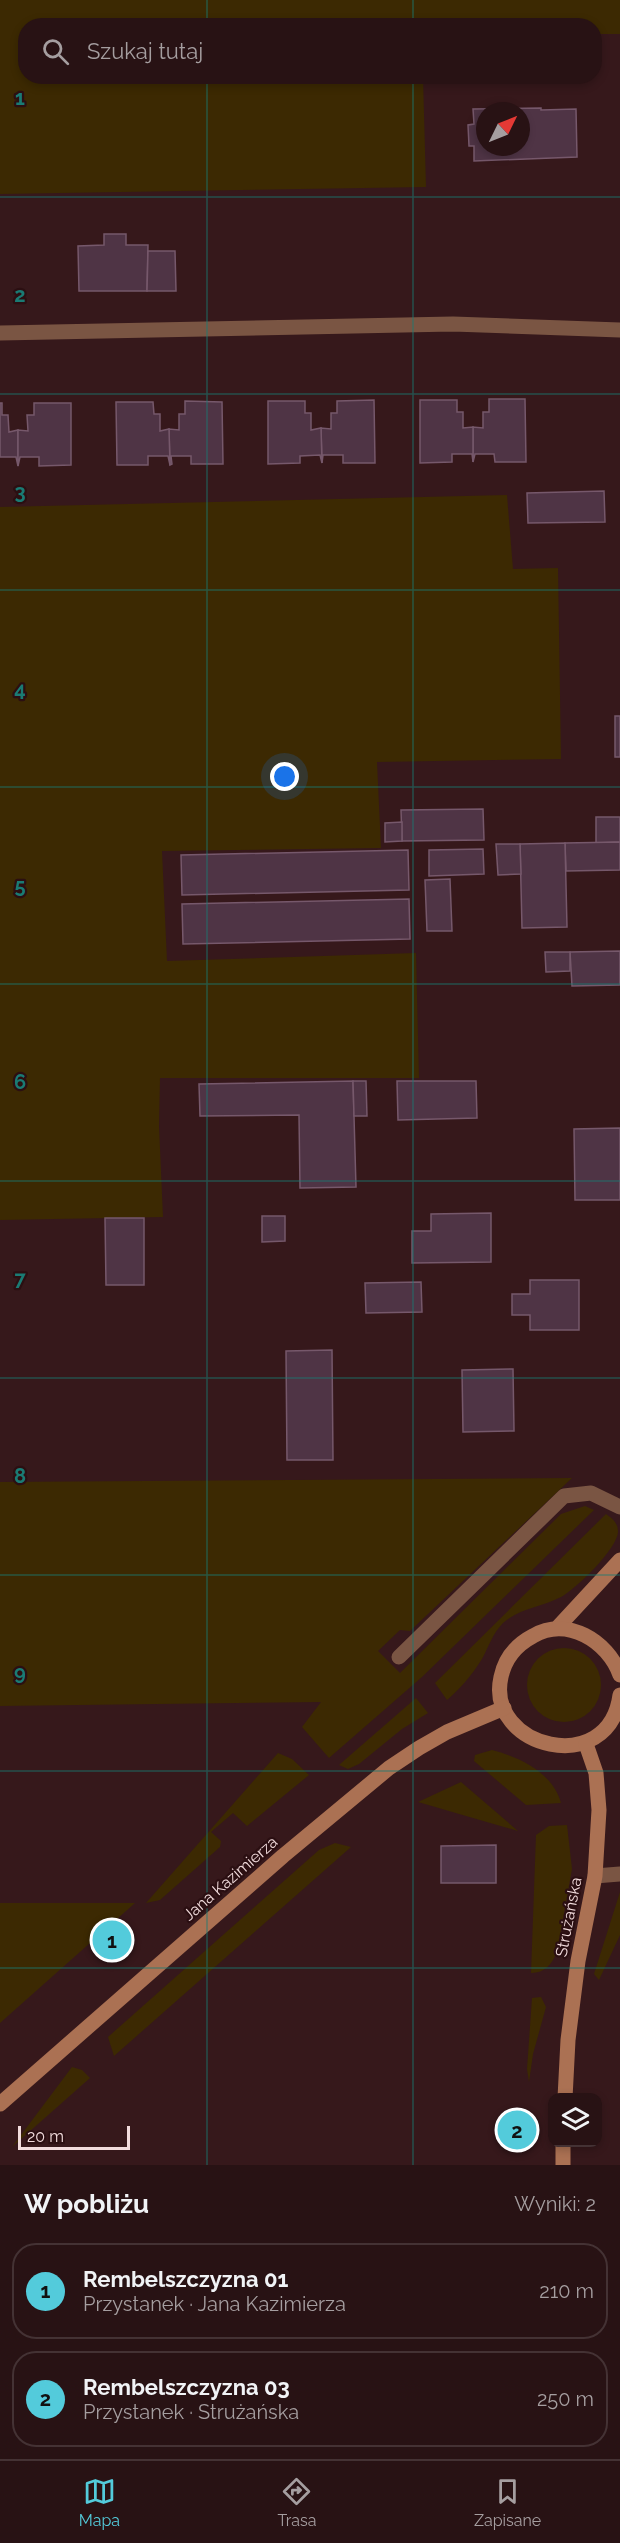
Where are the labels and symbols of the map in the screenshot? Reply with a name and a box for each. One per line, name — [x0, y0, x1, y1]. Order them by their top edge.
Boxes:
text: 1 — [15, 86, 25, 110]
north arrow — [476, 102, 530, 156]
text: 2 — [14, 283, 26, 307]
text: 3 — [14, 480, 26, 504]
text: 4 — [14, 677, 26, 701]
your location — [270, 762, 299, 791]
text: 5 — [14, 874, 26, 898]
text: 6 — [14, 1070, 26, 1094]
text: 7 — [14, 1267, 26, 1291]
text: 8 — [14, 1464, 26, 1488]
text: 9 — [14, 1661, 26, 1685]
street label: Jana Kazimierza — [179, 1832, 281, 1924]
street label: Strużańska — [551, 1876, 586, 1959]
pin: 1 — [92, 1918, 132, 1962]
pin: 2 — [498, 2108, 536, 2152]
scale bar — [18, 2123, 130, 2150]

